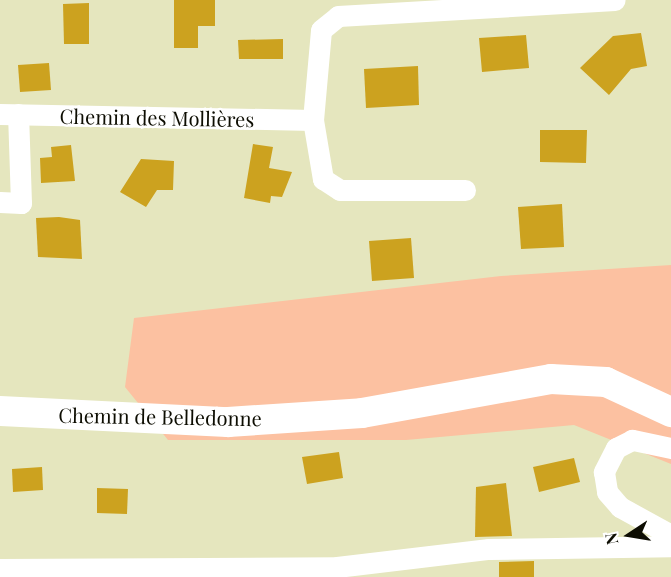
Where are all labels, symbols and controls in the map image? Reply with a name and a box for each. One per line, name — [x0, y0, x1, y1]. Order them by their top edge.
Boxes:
street label: Chemin des Mollières — [59, 103, 255, 131]
street label: Chemin de Belledonne — [58, 402, 262, 430]
north arrow — [599, 505, 659, 565]
text: N — [599, 531, 622, 547]

